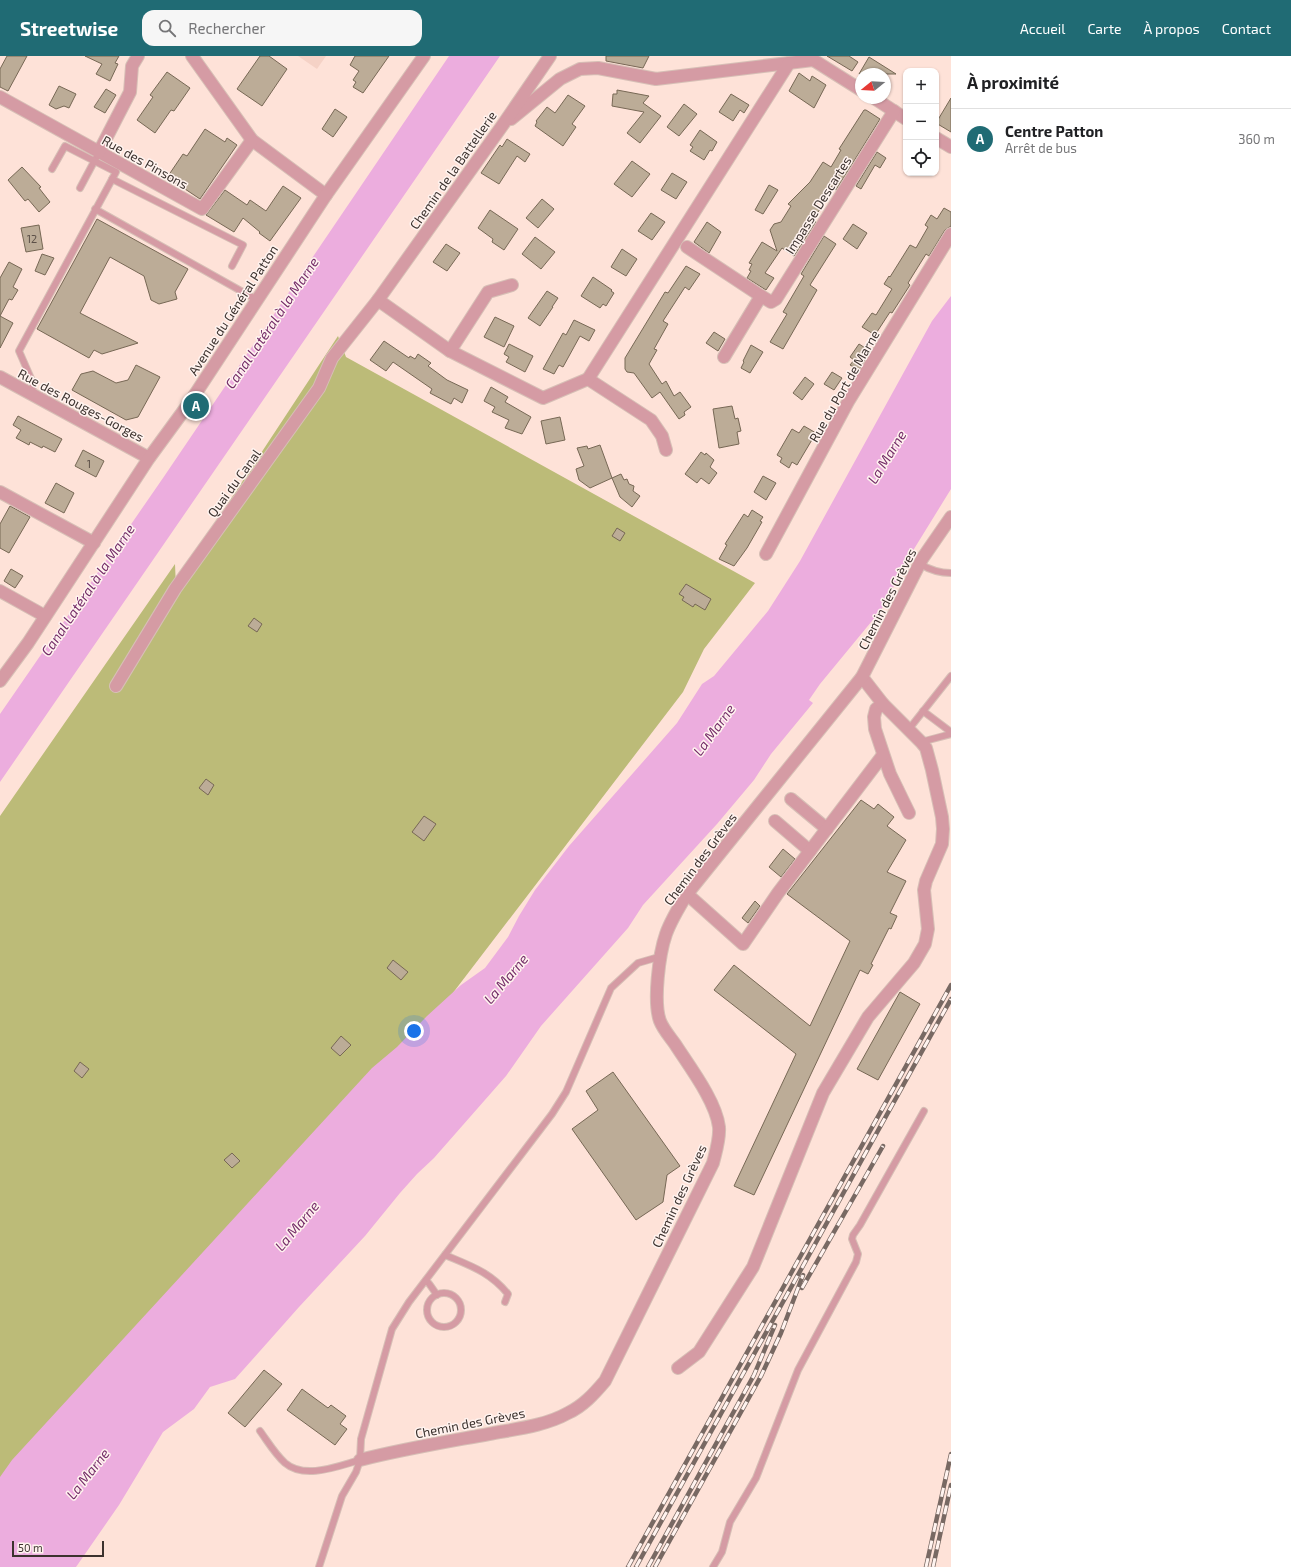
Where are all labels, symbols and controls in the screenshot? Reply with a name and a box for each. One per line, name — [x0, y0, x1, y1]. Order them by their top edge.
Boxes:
search box — [142, 10, 422, 46]
text: Streetwise — [20, 17, 118, 40]
icon: search — [156, 17, 178, 39]
text: Rechercher — [188, 19, 266, 37]
text: Accueil — [1020, 20, 1065, 37]
text: Carte — [1087, 20, 1122, 37]
text: À propos — [1144, 20, 1200, 37]
text: Contact — [1222, 20, 1271, 37]
north arrow — [855, 68, 891, 104]
map controls — [903, 68, 939, 176]
button: + — [903, 68, 939, 104]
text: À proximité — [967, 72, 1059, 92]
button: − — [903, 104, 939, 140]
street label: Chemin de la Battellerie — [406, 108, 500, 232]
text: Centre Patton — [1005, 122, 1103, 140]
text: A — [976, 131, 984, 147]
text: 360 m — [1238, 131, 1275, 147]
street label: Rue des Pinsons — [99, 132, 191, 192]
button: locate — [903, 140, 939, 176]
text: Arrêt de bus — [1005, 140, 1077, 156]
street label: Impasse Descartes — [782, 153, 854, 257]
house number: 12 — [27, 232, 37, 245]
street label: Avenue du Général Patton — [185, 242, 281, 378]
water label: Canal Latéral à la Marne — [221, 253, 322, 392]
street label: Rue du Port de Marne — [805, 327, 883, 445]
street label: Rue des Rouges-Gorges — [15, 365, 147, 445]
pin: A — [183, 391, 209, 421]
water label: La Marne — [864, 427, 910, 487]
street label: Quai du Canal — [204, 446, 264, 520]
house number: 1 — [87, 457, 91, 470]
water label: Canal Latéral à la Marne — [37, 520, 138, 659]
street label: Chemin des Grèves — [855, 546, 919, 652]
water label: La Marne — [689, 700, 738, 759]
street label: Chemin des Grèves — [660, 810, 740, 908]
water label: La Marne — [480, 950, 532, 1007]
your location — [404, 1021, 424, 1041]
street label: Chemin des Grèves — [648, 1142, 710, 1250]
water label: La Marne — [271, 1197, 323, 1254]
street label: Chemin des Grèves — [414, 1405, 526, 1441]
water label: La Marne — [63, 1445, 113, 1502]
scale bar — [12, 1539, 104, 1558]
text: 50 m — [18, 1541, 43, 1554]

